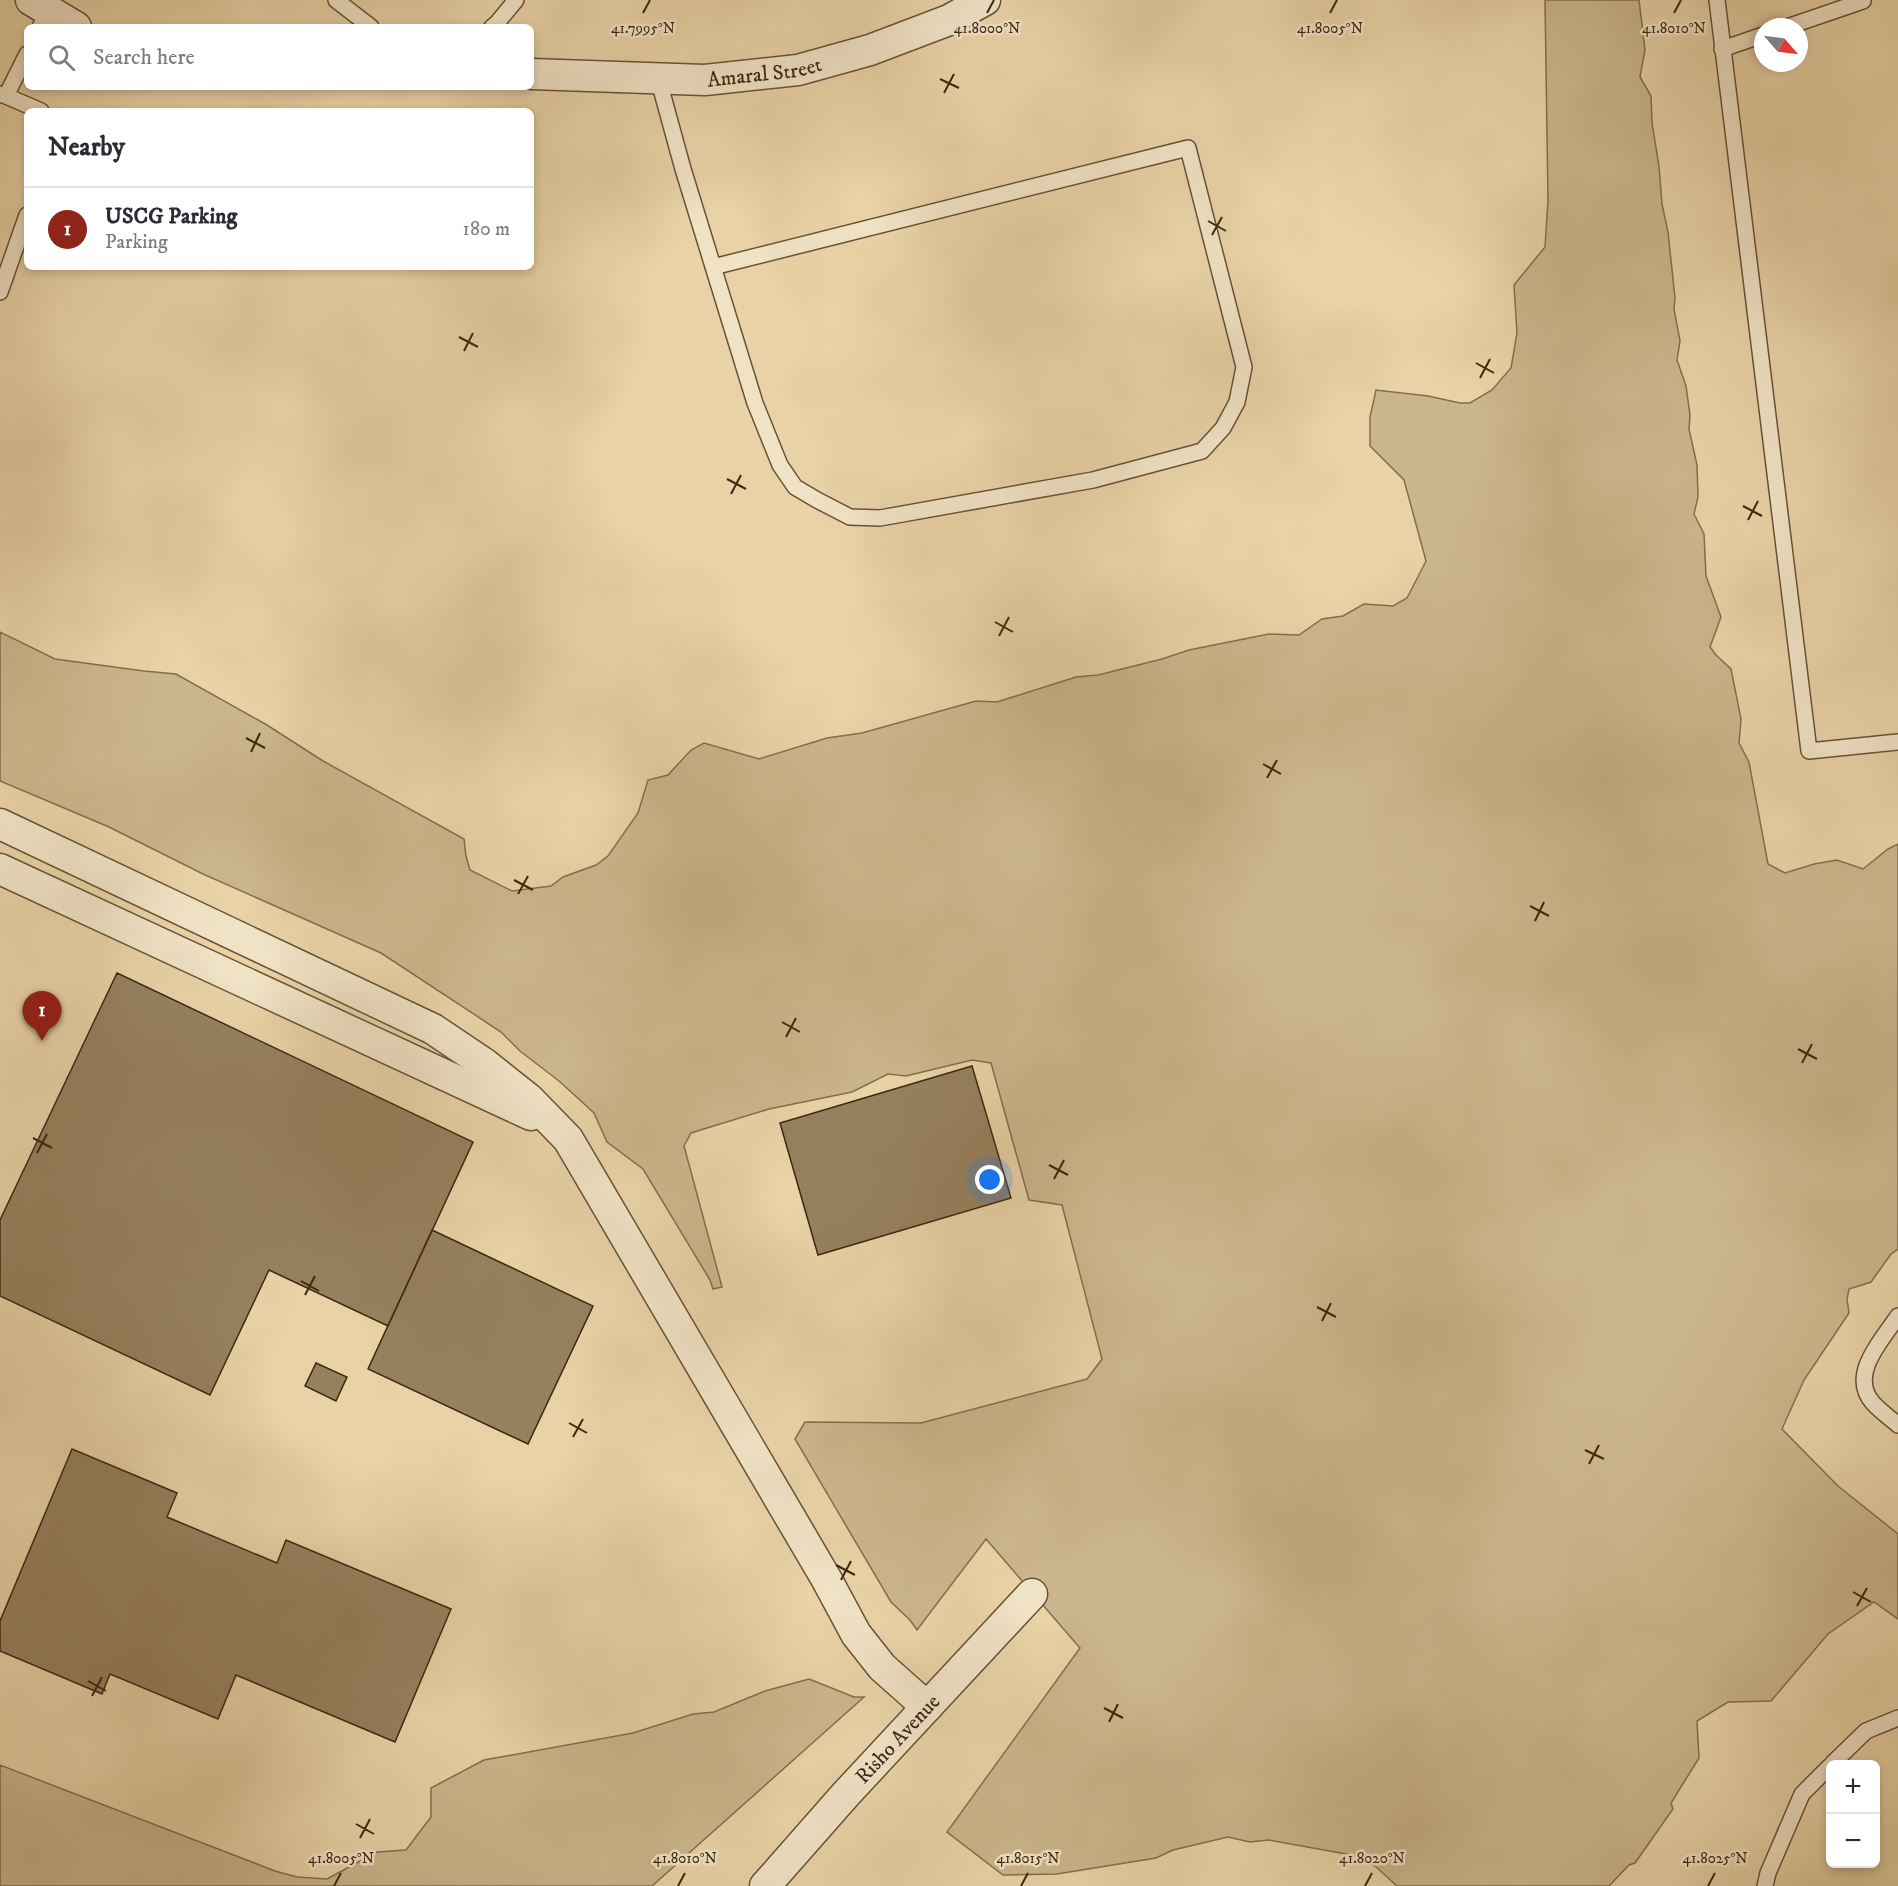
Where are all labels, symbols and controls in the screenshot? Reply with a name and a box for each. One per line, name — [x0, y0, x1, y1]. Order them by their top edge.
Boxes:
north arrow — [1754, 18, 1808, 72]
text: 41.7995°N — [611, 19, 675, 38]
text: 41.8000°N — [954, 19, 1020, 38]
text: 41.8005°N — [1297, 19, 1363, 38]
text: 41.8010°N — [1642, 19, 1706, 38]
search box — [24, 24, 534, 90]
icon: search — [45, 41, 78, 74]
text: Search here — [93, 44, 195, 71]
street label: Amaral Street — [706, 52, 825, 94]
text: Nearby — [48, 131, 125, 164]
text: USCG Parking — [105, 203, 237, 230]
text: 1 — [64, 217, 71, 242]
text: 180 m — [463, 217, 510, 242]
text: Parking — [105, 230, 168, 255]
pin: 1 — [22, 992, 62, 1041]
your location — [975, 1165, 1004, 1194]
street label: Risho Avenue — [850, 1689, 946, 1790]
map controls — [1826, 1760, 1880, 1868]
button: + — [1826, 1760, 1880, 1814]
button: − — [1826, 1814, 1880, 1868]
text: 41.8005°N — [308, 1849, 374, 1868]
text: 41.8010°N — [653, 1849, 717, 1868]
text: 41.8015°N — [996, 1849, 1060, 1868]
text: 41.8020°N — [1339, 1849, 1405, 1868]
text: 41.8025°N — [1682, 1849, 1748, 1868]

